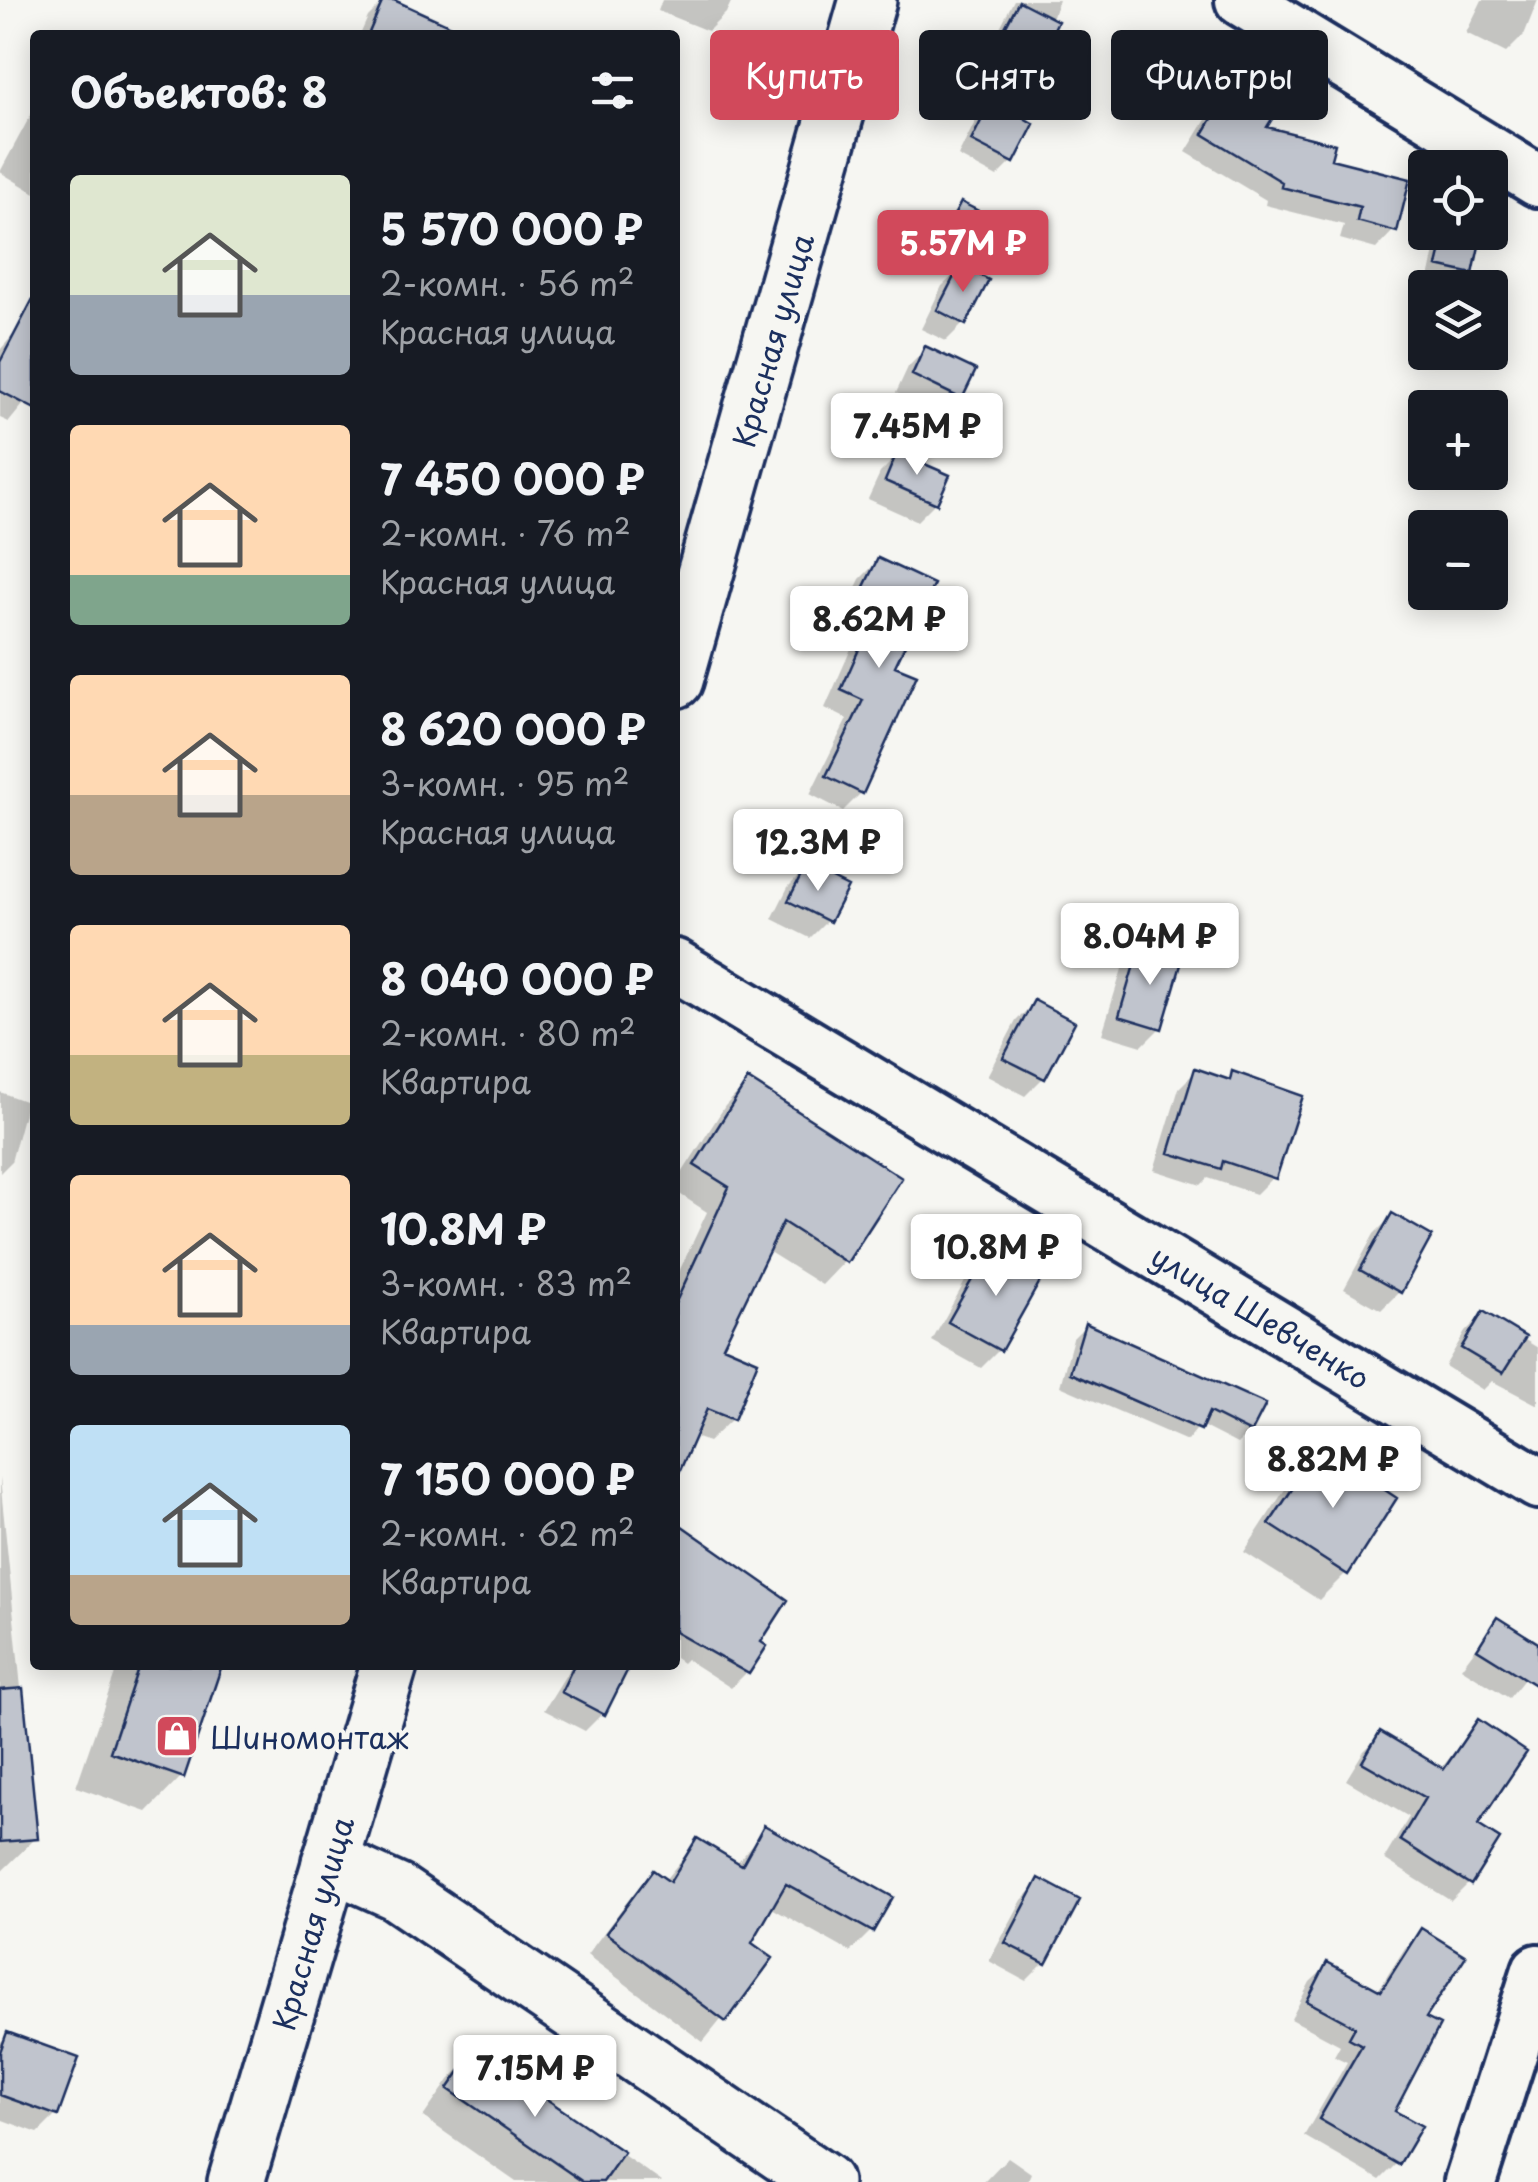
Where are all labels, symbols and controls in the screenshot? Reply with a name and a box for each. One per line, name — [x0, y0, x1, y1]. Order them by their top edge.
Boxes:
chip: Купить — [710, 30, 899, 120]
chip: Снять — [919, 30, 1091, 120]
chip: Фильтры — [1111, 30, 1328, 120]
text: Объектов: 8 — [70, 59, 328, 122]
icon: filters — [585, 63, 640, 118]
map controls — [1408, 150, 1508, 610]
button: locate — [1408, 150, 1508, 250]
text: 5 570 000 ₽ — [380, 196, 643, 259]
pin: 5.57M ₽ — [871, 210, 1055, 295]
icon: home — [150, 215, 270, 335]
text: 5.57M ₽ — [899, 218, 1027, 266]
street label: Красная улица — [720, 228, 824, 452]
text: 2-комн. · 56 m² — [380, 259, 634, 307]
button: layers — [1408, 270, 1508, 370]
text: Красная улица — [380, 307, 615, 355]
button: + — [1408, 390, 1508, 490]
pin: 7.45M ₽ — [825, 393, 1009, 478]
text: 7.45M ₽ — [853, 401, 981, 449]
text: 7 450 000 ₽ — [380, 446, 645, 509]
icon: home — [150, 465, 270, 585]
text: 2-комн. · 76 m² — [380, 509, 631, 557]
button: − — [1408, 510, 1508, 610]
text: Красная улица — [380, 557, 615, 605]
pin: 8.62M ₽ — [787, 586, 971, 671]
text: 8.62M ₽ — [812, 594, 946, 642]
text: 8 620 000 ₽ — [380, 696, 646, 759]
icon: home — [150, 715, 270, 835]
text: 3-комн. · 95 m² — [380, 759, 630, 807]
text: Красная улица — [380, 807, 615, 855]
pin: 12.3M ₽ — [726, 809, 910, 894]
text: 12.3M ₽ — [755, 817, 881, 865]
pin: 8.04M ₽ — [1058, 903, 1242, 988]
text: 8.04M ₽ — [1083, 911, 1217, 959]
text: 8 040 000 ₽ — [380, 946, 654, 1009]
icon: home — [150, 965, 270, 1085]
text: 2-комн. · 80 m² — [380, 1009, 636, 1057]
text: Квартира — [380, 1057, 531, 1105]
text: 10.8M ₽ — [380, 1196, 546, 1259]
pin: 10.8M ₽ — [904, 1214, 1088, 1299]
icon: home — [150, 1215, 270, 1335]
text: 10.8M ₽ — [933, 1222, 1059, 1270]
street label: улица Шевченко — [1143, 1233, 1379, 1399]
text: 3-комн. · 83 m² — [380, 1259, 632, 1307]
text: Квартира — [380, 1307, 531, 1355]
pin: 8.82M ₽ — [1241, 1426, 1425, 1511]
text: 8.82M ₽ — [1267, 1434, 1399, 1482]
text: 7 150 000 ₽ — [380, 1446, 635, 1509]
icon: home — [150, 1465, 270, 1585]
text: 2-комн. · 62 m² — [380, 1509, 635, 1557]
text: Квартира — [380, 1557, 531, 1605]
shop icon: Шиномонтаж — [154, 1713, 200, 1759]
place label: Шиномонтаж — [210, 1714, 409, 1759]
street label: Красная улица — [260, 1811, 364, 2035]
pin: 7.15M ₽ — [443, 2035, 627, 2120]
text: 7.15M ₽ — [475, 2043, 595, 2091]

